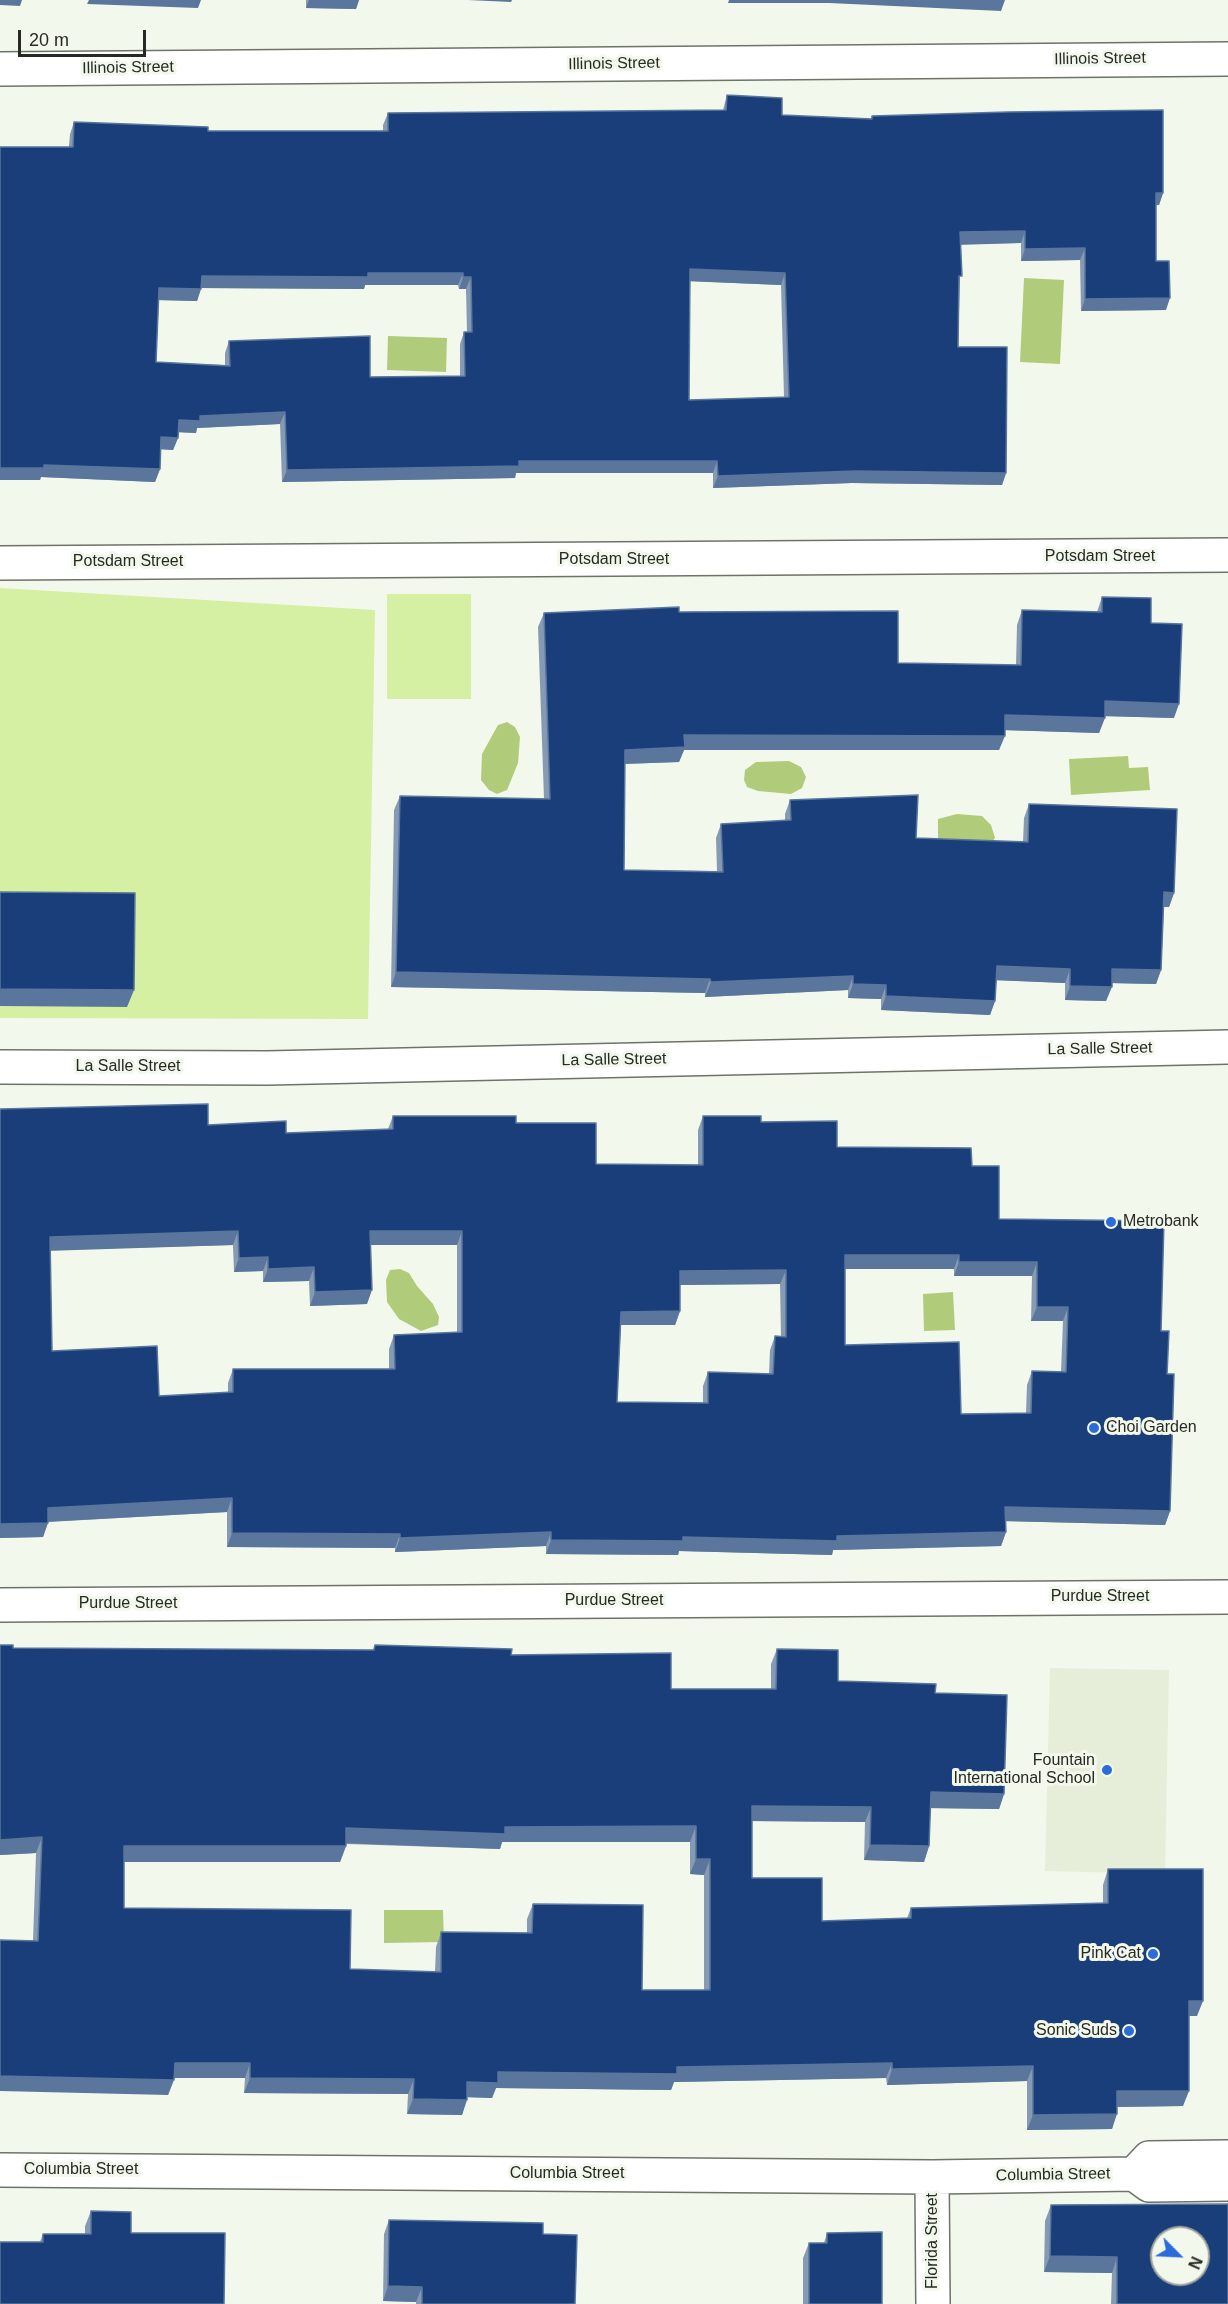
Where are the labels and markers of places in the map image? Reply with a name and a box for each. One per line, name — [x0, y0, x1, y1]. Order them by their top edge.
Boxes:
place label: Metrobank — [1123, 1212, 1199, 1232]
marker: Metrobank — [1104, 1215, 1118, 1229]
place label: Choi Garden — [1106, 1418, 1197, 1438]
marker: Choi Garden — [1087, 1421, 1101, 1435]
place label: Fountain International School — [954, 1751, 1095, 1789]
marker: Fountain International School — [1100, 1763, 1114, 1777]
place label: Pink Cat — [1081, 1944, 1141, 1964]
marker: Pink Cat — [1146, 1947, 1160, 1961]
place label: Sonic Suds — [1036, 2021, 1117, 2041]
marker: Sonic Suds — [1122, 2024, 1136, 2038]

